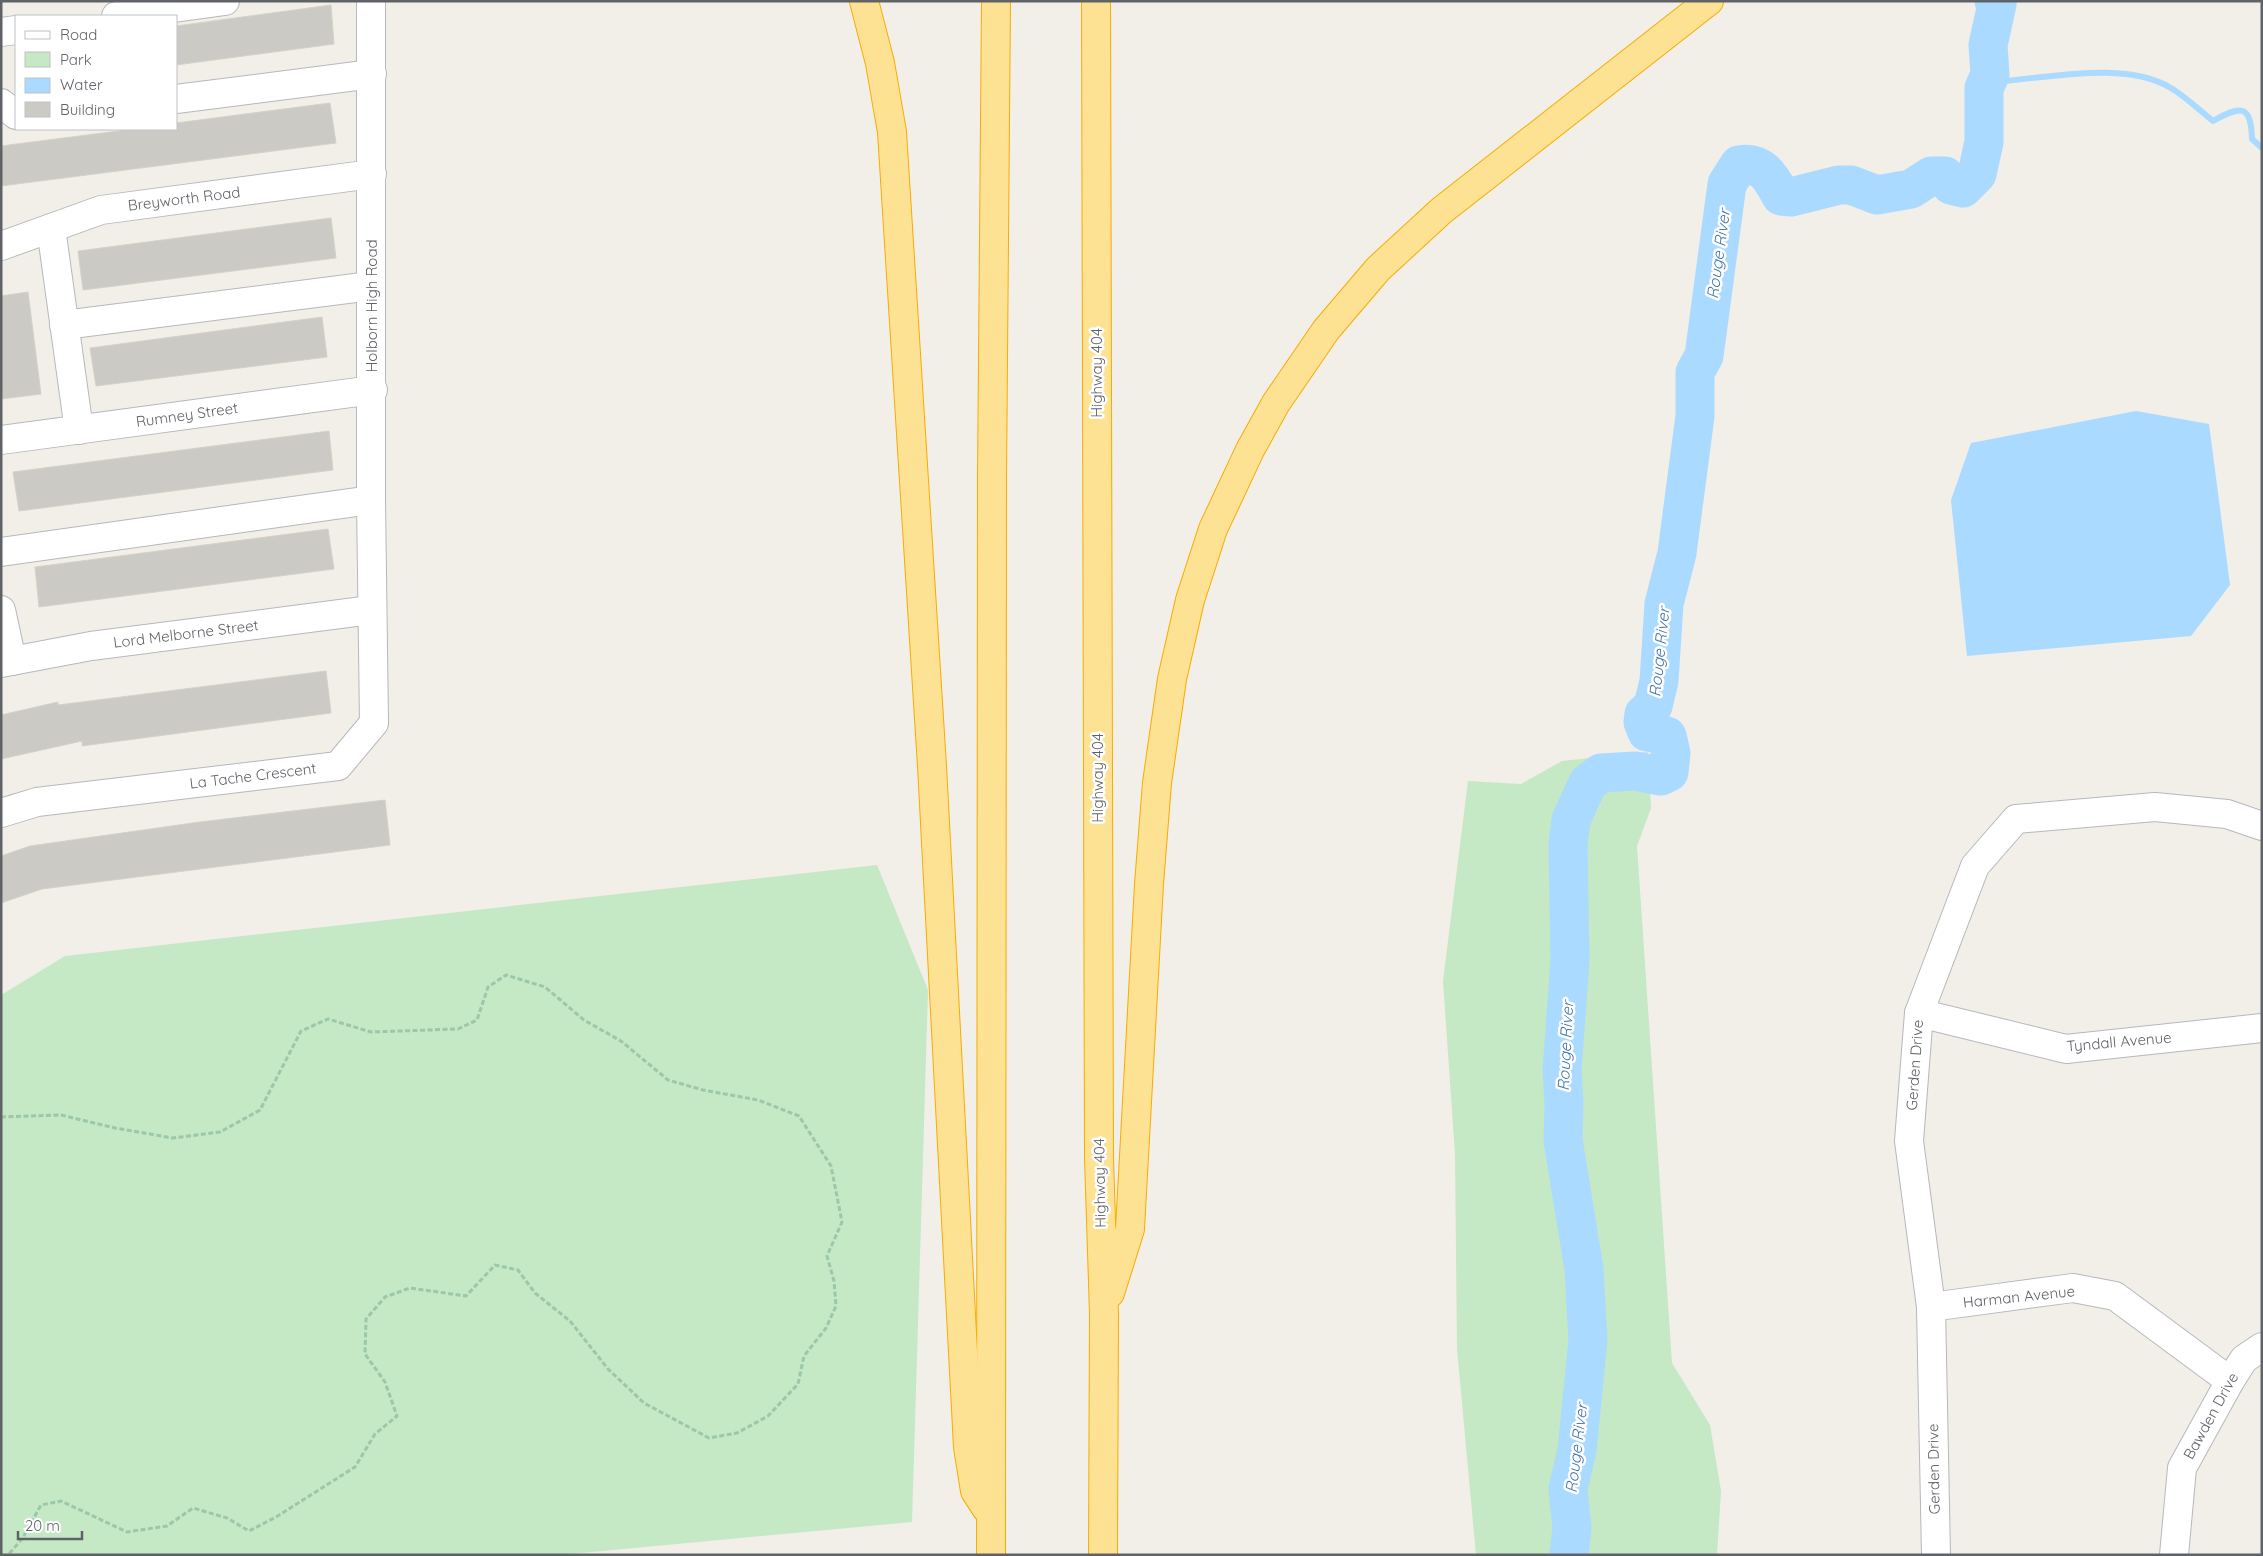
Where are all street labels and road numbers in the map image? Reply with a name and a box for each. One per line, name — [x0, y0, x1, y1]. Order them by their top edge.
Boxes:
street label: Breyworth Road — [127, 182, 241, 215]
street label: Holborn High Road — [362, 239, 381, 373]
street label: Highway 404 — [1087, 328, 1106, 418]
street label: Rumney Street — [135, 398, 239, 431]
street label: Lord Melborne Street — [112, 615, 260, 652]
street label: Highway 404 — [1088, 733, 1107, 823]
street label: La Tache Crescent — [189, 758, 317, 793]
street label: Gerden Drive — [1902, 1019, 1927, 1111]
street label: Tyndall Avenue — [2066, 1027, 2172, 1056]
street label: Highway 404 — [1089, 1138, 1110, 1228]
street label: Harman Avenue — [1962, 1281, 2076, 1312]
street label: Bawden Drive — [2179, 1369, 2242, 1463]
street label: Gerden Drive — [1923, 1423, 1944, 1515]

